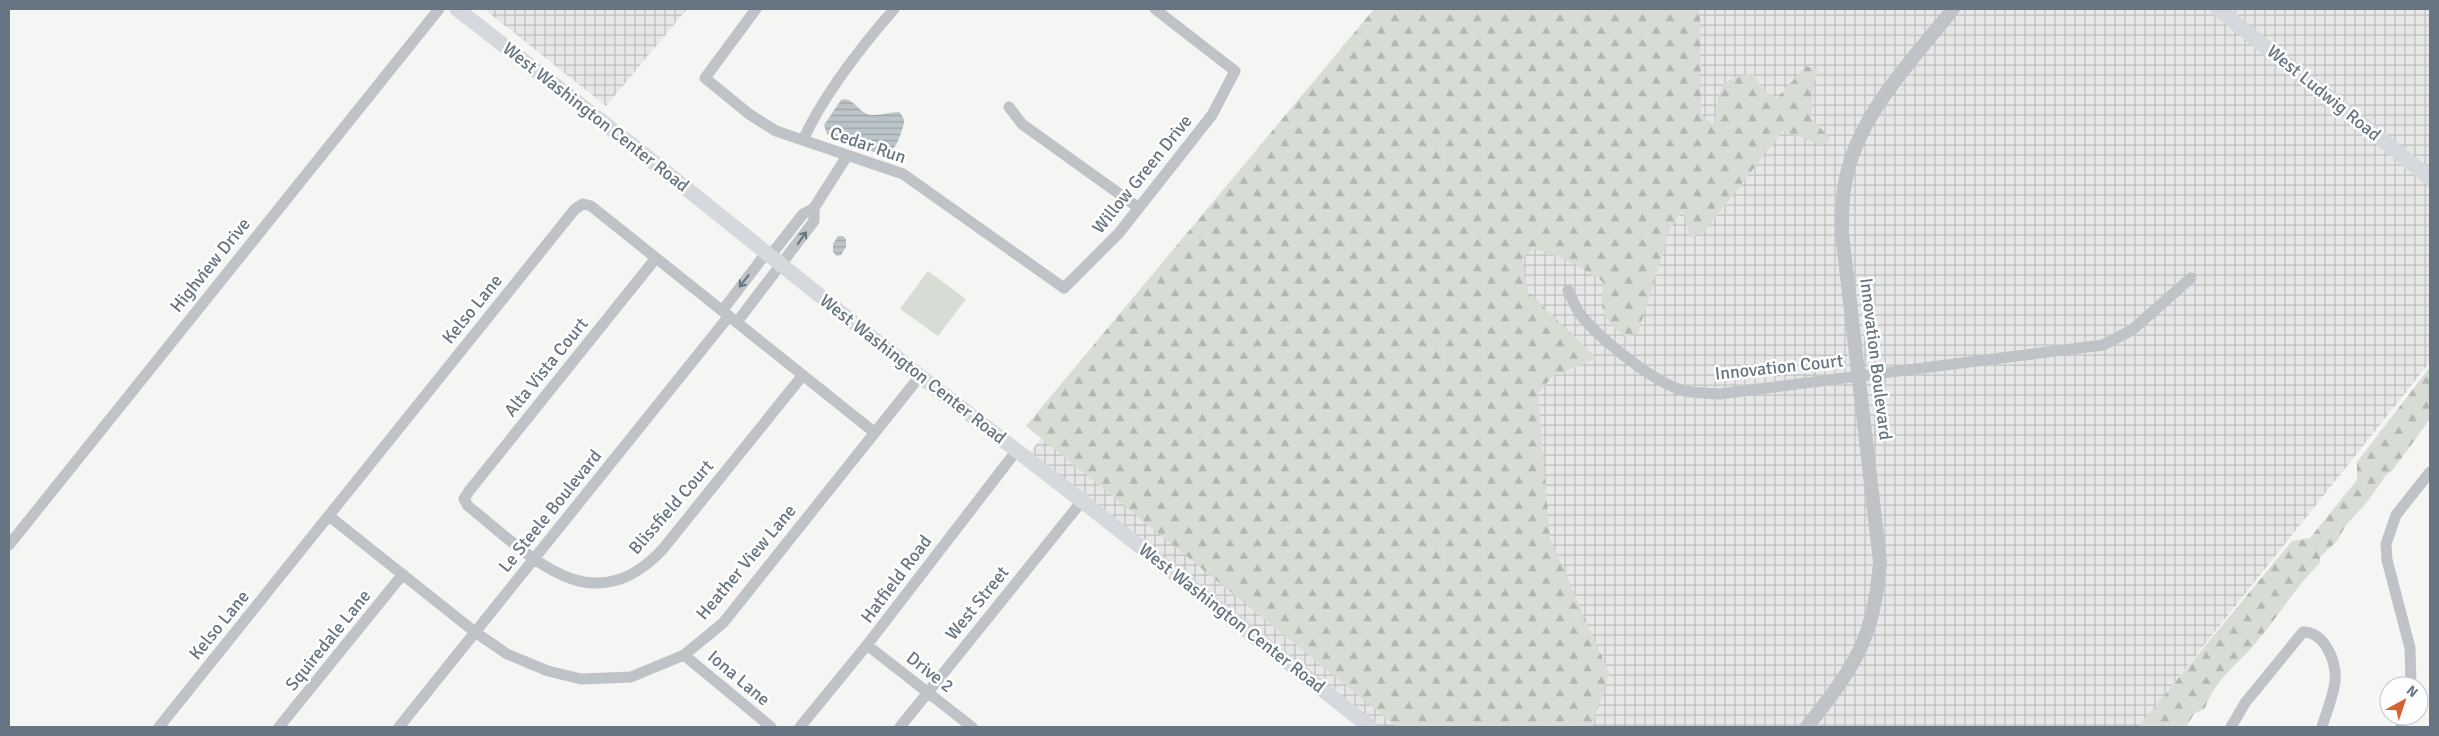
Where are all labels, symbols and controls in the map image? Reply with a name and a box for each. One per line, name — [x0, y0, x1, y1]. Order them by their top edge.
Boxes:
street label: West Washington Center Road — [498, 37, 694, 197]
street label: West Ludwig Road — [2263, 40, 2385, 146]
street label: Willow Green Drive — [1087, 110, 1197, 238]
street label: Cedar Run — [827, 122, 909, 168]
street label: Highview Drive — [165, 213, 255, 317]
one-way arrow — [797, 231, 807, 245]
street label: Kelso Lane — [437, 270, 507, 348]
one-way arrow — [739, 274, 750, 287]
street label: Innovation Boulevard — [1855, 277, 1897, 441]
street label: West Washington Center Road — [815, 289, 1011, 449]
street label: Alta Vista Court — [499, 313, 593, 421]
street label: Innovation Court — [1714, 349, 1844, 385]
street label: Le Steele Boulevard — [494, 445, 606, 577]
street label: Blissfield Court — [624, 455, 718, 559]
street label: Heather View Lane — [691, 500, 801, 624]
street label: Hatfield Road — [856, 531, 936, 627]
street label: West Washington Center Road — [1134, 538, 1330, 698]
street label: West Street — [941, 562, 1013, 644]
street label: Squiredale Lane — [281, 585, 375, 695]
street label: Kelso Lane — [184, 586, 254, 664]
street label: Iona Lane — [703, 646, 775, 710]
street label: Drive 2 — [902, 647, 958, 697]
north arrow — [2379, 676, 2429, 726]
text: N — [2403, 682, 2421, 701]

